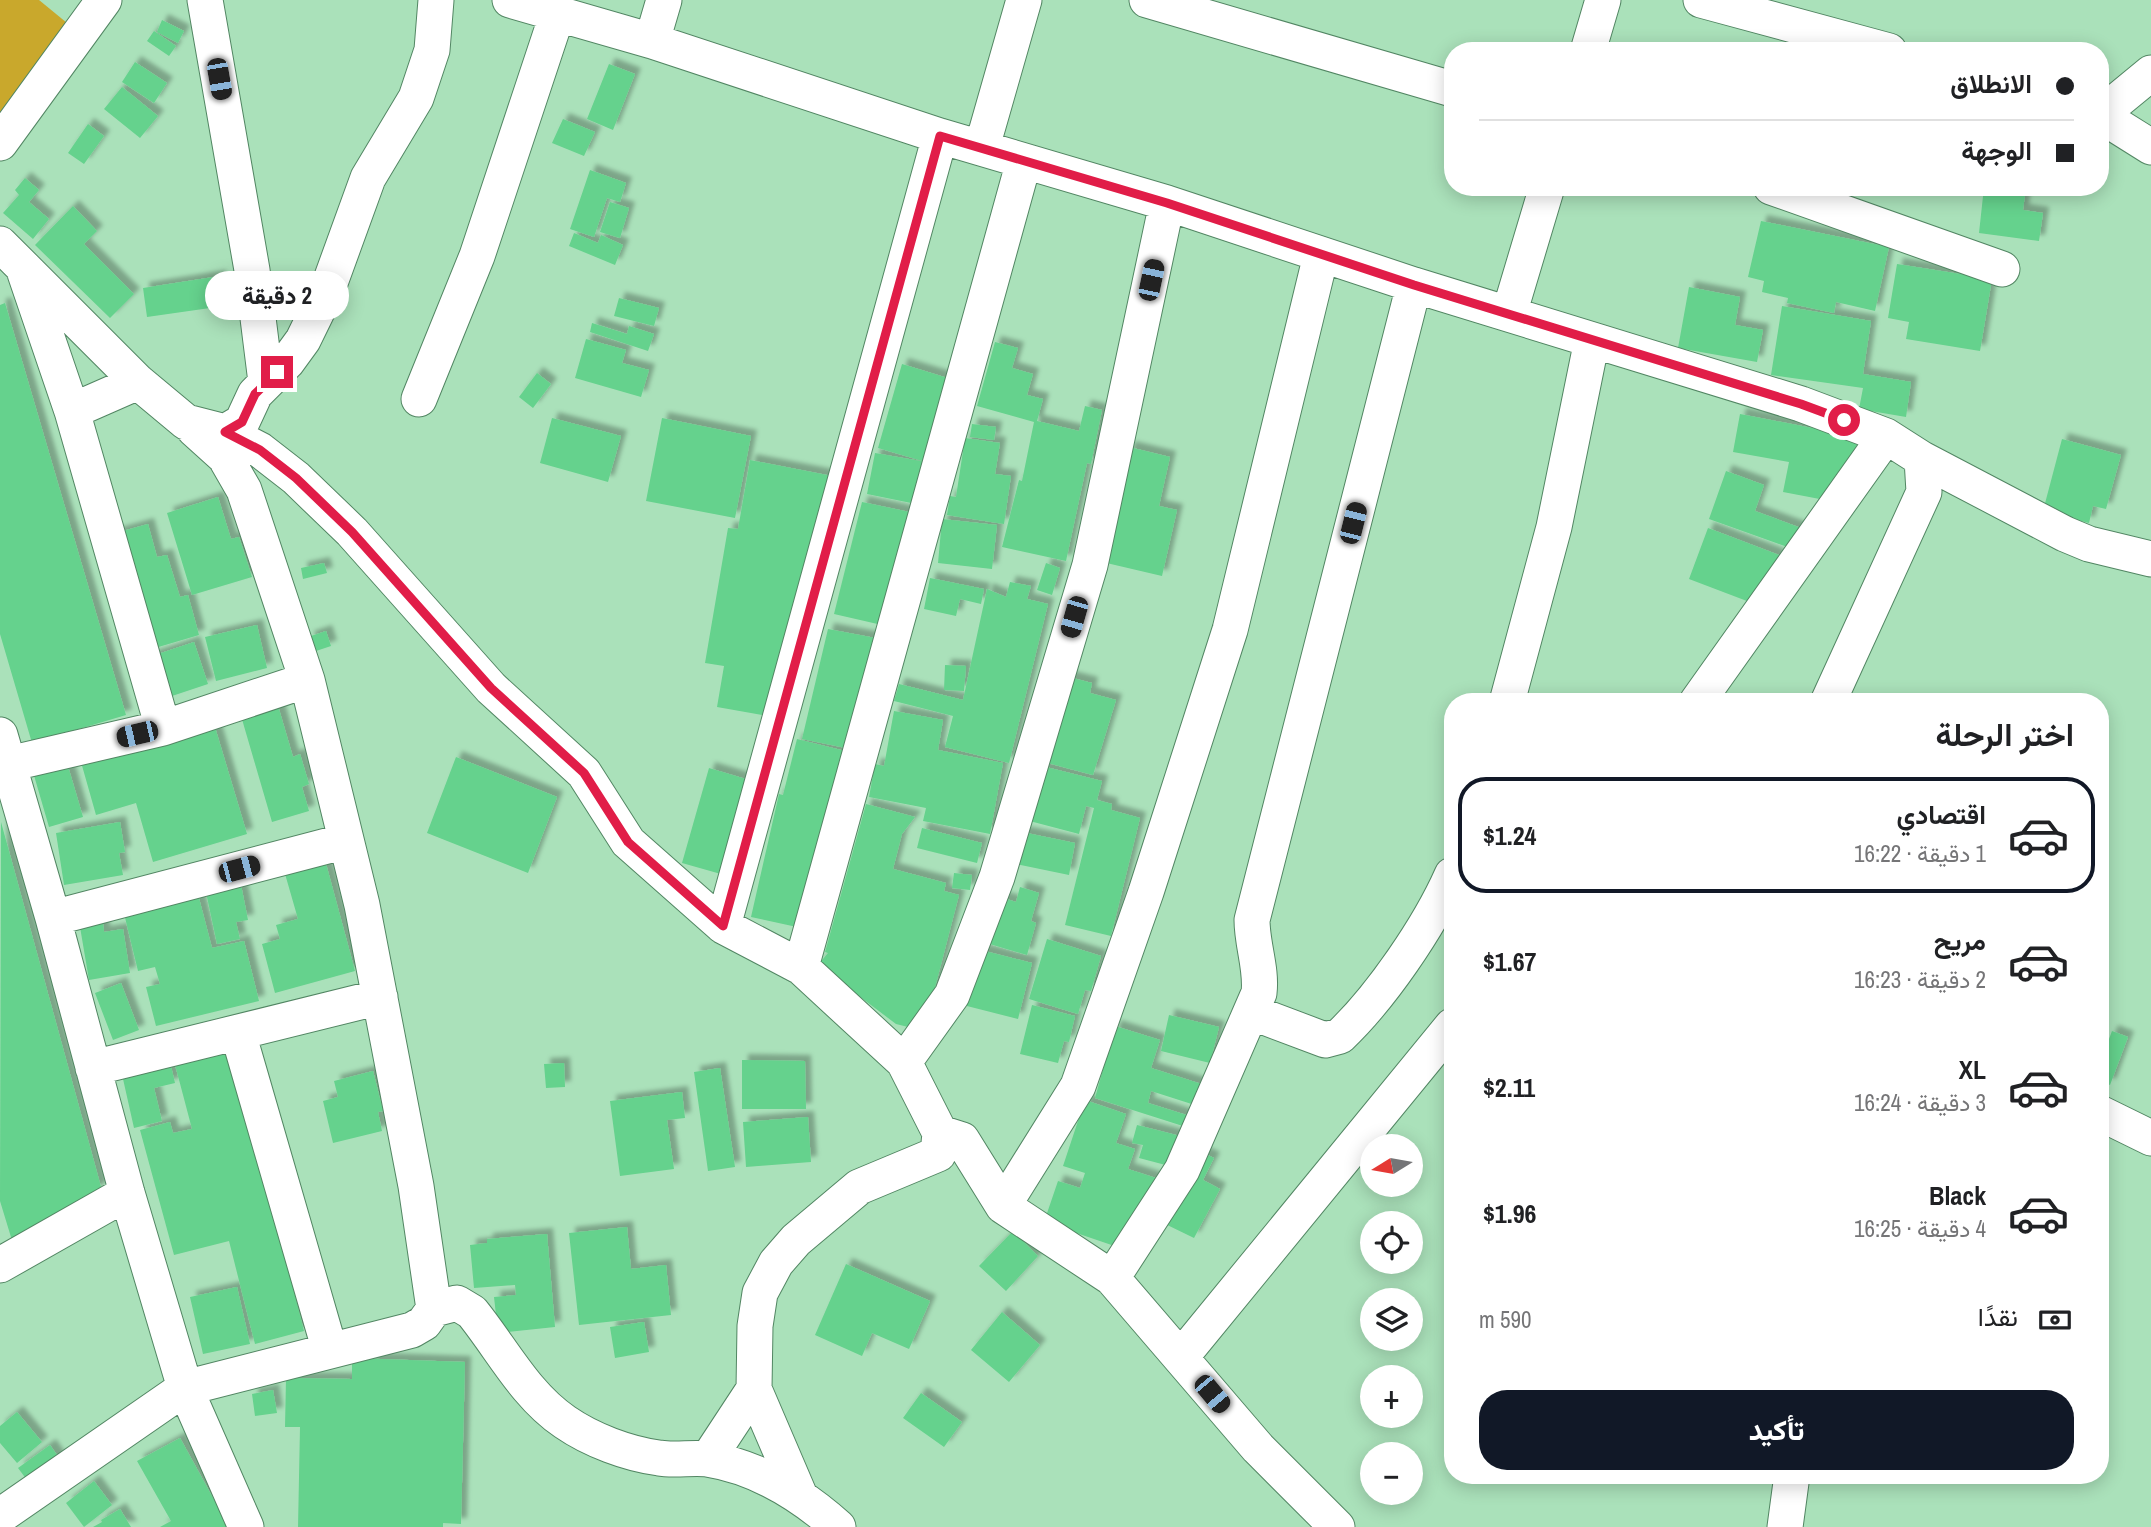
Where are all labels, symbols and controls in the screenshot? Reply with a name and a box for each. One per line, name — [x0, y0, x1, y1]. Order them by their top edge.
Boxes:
car — [206, 56, 233, 102]
text: الانطلاق — [1950, 66, 2032, 101]
text: الوجهة — [1961, 133, 2032, 168]
car — [1137, 257, 1166, 303]
callout: 2 دقيقة — [205, 270, 349, 320]
text: 2 دقيقة — [242, 280, 312, 311]
route end — [261, 356, 293, 388]
route start — [1828, 404, 1860, 436]
car — [1338, 500, 1369, 546]
car — [1059, 594, 1090, 640]
text: اختر الرحلة — [1935, 713, 2074, 756]
car — [115, 719, 160, 749]
text: اقتصادي — [1897, 797, 1986, 832]
icon: car — [2007, 804, 2070, 867]
text: $1.24 — [1483, 818, 1536, 853]
text: 1 دقيقة · 16:22 — [1854, 838, 1986, 869]
car — [216, 853, 263, 885]
text: مريح — [1934, 923, 1986, 958]
icon: car — [2007, 930, 2070, 993]
text: $1.67 — [1483, 944, 1536, 979]
text: 2 دقيقة · 16:23 — [1854, 964, 1986, 995]
text: XL — [1959, 1052, 1986, 1087]
icon: car — [2007, 1056, 2070, 1119]
text: $2.11 — [1483, 1070, 1535, 1105]
text: 3 دقيقة · 16:24 — [1854, 1087, 1986, 1118]
north arrow — [1360, 1134, 1423, 1197]
map controls — [1360, 1134, 1423, 1505]
text: Black — [1929, 1178, 1986, 1213]
icon: car — [2007, 1182, 2070, 1245]
text: $1.96 — [1483, 1196, 1536, 1231]
button: locate — [1360, 1211, 1423, 1274]
text: 4 دقيقة · 16:25 — [1854, 1213, 1986, 1244]
button: layers — [1360, 1288, 1423, 1351]
text: نقدًا — [1978, 1299, 2018, 1334]
icon: cash — [2036, 1301, 2074, 1339]
text: 590 m — [1479, 1304, 1531, 1335]
button: + — [1360, 1365, 1423, 1428]
car — [1191, 1371, 1234, 1417]
button: تأكيد — [1479, 1390, 2074, 1470]
button: − — [1360, 1442, 1423, 1505]

